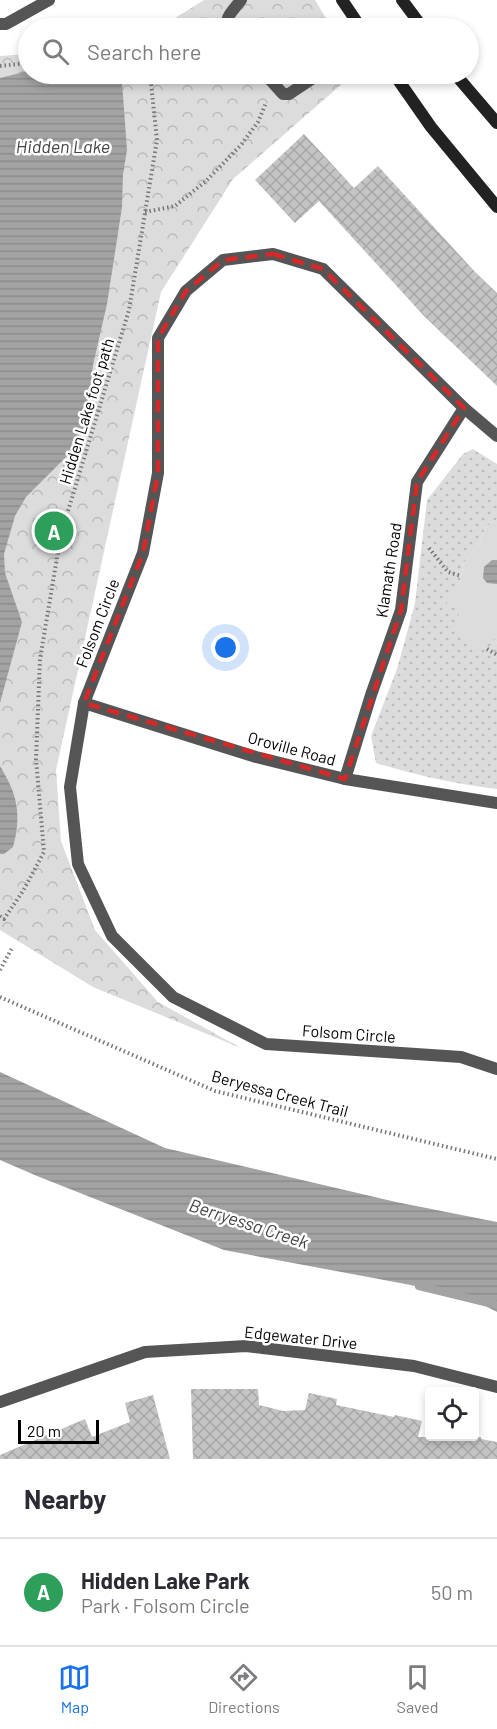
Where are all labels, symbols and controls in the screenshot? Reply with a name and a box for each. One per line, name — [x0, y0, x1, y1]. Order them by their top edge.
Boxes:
search box — [18, 18, 479, 84]
icon: search — [39, 35, 72, 68]
text: Search here — [87, 38, 201, 64]
water label: Hidden Lake — [16, 135, 110, 157]
street label: Hidden Lake foot path — [55, 336, 117, 486]
pin: A — [34, 508, 74, 554]
street label: Klamath Road — [371, 521, 405, 619]
street label: Folsom Circle — [71, 576, 123, 670]
your location — [211, 633, 240, 662]
street label: Oroville Road — [246, 727, 338, 769]
street label: Folsom Circle — [302, 1020, 396, 1046]
street label: Beryessa Creek Trail — [210, 1066, 350, 1120]
water label: Berryessa Creek — [187, 1193, 312, 1253]
street label: Edgewater Drive — [244, 1322, 358, 1352]
map controls — [425, 1387, 479, 1441]
button: locate — [425, 1387, 479, 1441]
scale bar — [18, 1417, 99, 1444]
text: 20 m — [27, 1421, 61, 1440]
text: Nearby — [24, 1483, 106, 1514]
text: Hidden Lake Park — [81, 1567, 250, 1593]
text: A — [37, 1580, 50, 1604]
text: 50 m — [431, 1580, 473, 1604]
text: Park · Folsom Circle — [81, 1593, 250, 1617]
tab: Map — [58, 1661, 91, 1716]
tab: Directions — [208, 1661, 280, 1716]
tab: Saved — [397, 1661, 439, 1716]

